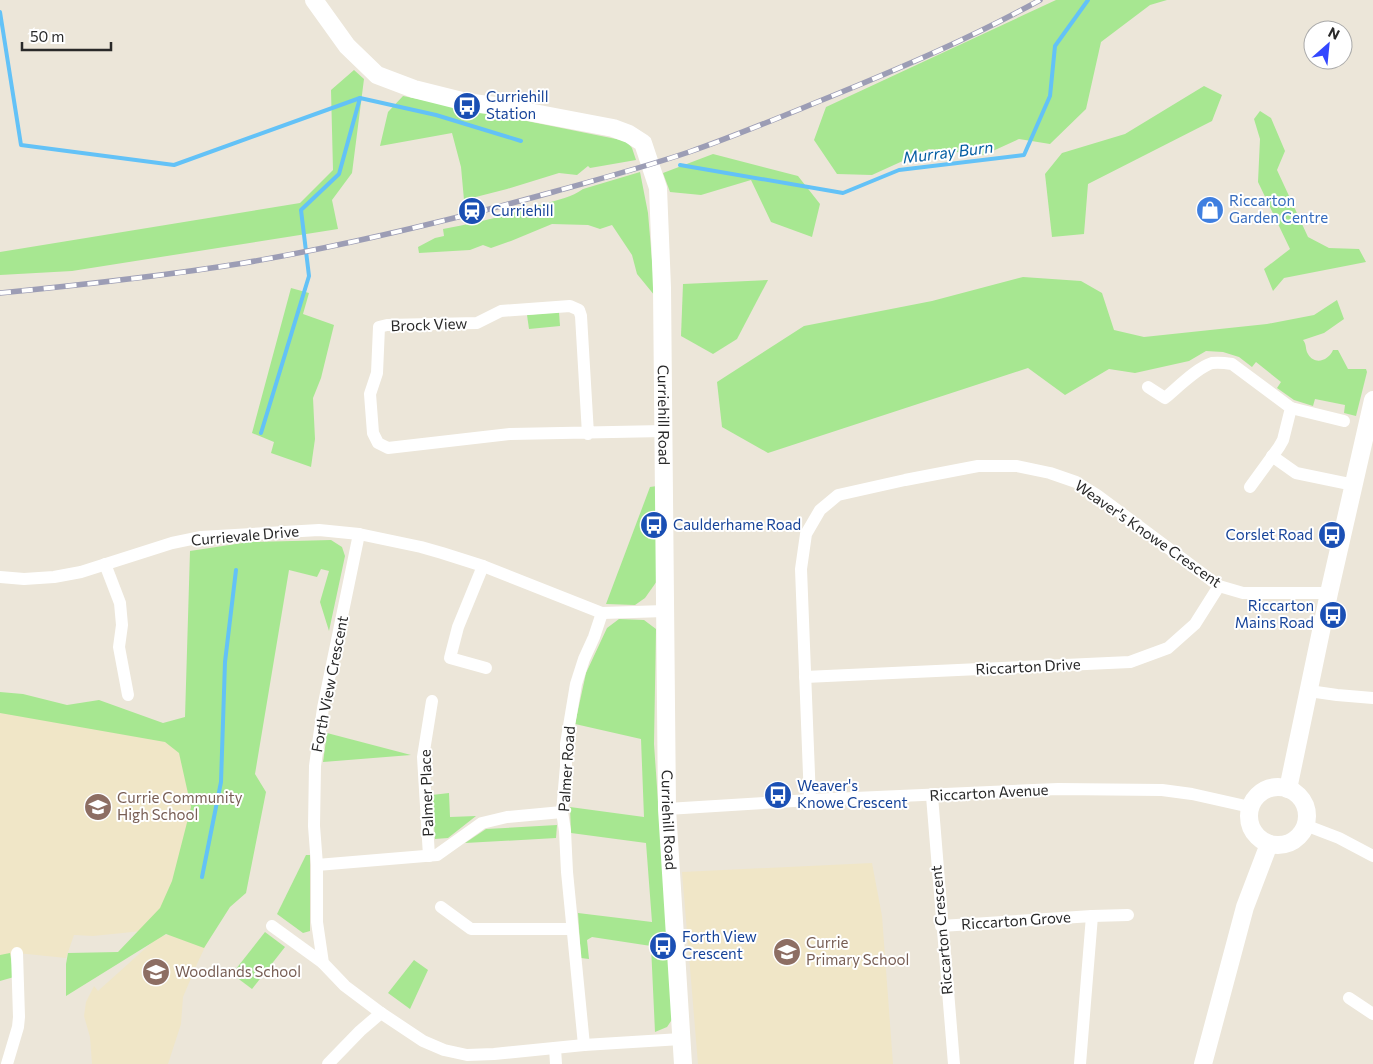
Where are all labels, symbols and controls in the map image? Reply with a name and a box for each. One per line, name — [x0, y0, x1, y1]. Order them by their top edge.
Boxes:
scale bar — [22, 20, 111, 52]
north arrow — [1303, 20, 1353, 70]
text: N — [1326, 23, 1343, 43]
text: 50 m — [30, 27, 64, 45]
place label: Curriehill Station — [486, 87, 548, 122]
bus stop icon: Curriehill Station — [452, 91, 482, 121]
water label: Murray Burn — [902, 137, 994, 166]
place label: Riccarton Garden Centre — [1229, 191, 1328, 226]
shop icon: Riccarton Garden Centre — [1195, 195, 1225, 225]
station icon: Curriehill — [457, 196, 487, 226]
place label: Curriehill — [491, 201, 553, 219]
street label: Brock View — [390, 314, 468, 334]
street label: Curriehill Road — [655, 365, 674, 465]
street label: Weaver's Knowe Crescent — [1072, 476, 1225, 591]
bus stop icon: Caulderhame Road — [639, 510, 669, 540]
place label: Caulderhame Road — [673, 515, 801, 533]
bus stop icon: Corslet Road — [1317, 520, 1347, 550]
street label: Currievale Drive — [190, 521, 300, 549]
place label: Corslet Road — [1226, 525, 1313, 543]
place label: Riccarton Mains Road — [1235, 596, 1314, 631]
bus stop icon: Riccarton Mains Road — [1318, 600, 1348, 630]
street label: Forth View Crescent — [307, 614, 351, 753]
street label: Riccarton Drive — [975, 654, 1081, 678]
street label: Palmer Road — [554, 725, 578, 812]
street label: Palmer Place — [415, 749, 437, 837]
street label: Curriehill Road — [659, 770, 681, 871]
place label: Weaver's Knowe Crescent — [797, 776, 908, 811]
bus stop icon: Weaver's Knowe Crescent — [763, 780, 793, 810]
street label: Riccarton Avenue — [929, 780, 1049, 804]
place label: Currie Community High School — [117, 788, 243, 823]
school or university icon: Currie Community High School — [83, 792, 113, 822]
street label: Riccarton Crescent — [926, 865, 956, 996]
street label: Riccarton Grove — [961, 907, 1071, 933]
place label: Forth View Crescent — [682, 927, 757, 962]
bus stop icon: Forth View Crescent — [648, 931, 678, 961]
place label: Currie Primary School — [806, 933, 909, 968]
school or university icon: Currie Primary School — [772, 937, 802, 967]
school or university icon: Woodlands School — [141, 957, 171, 987]
place label: Woodlands School — [175, 962, 301, 980]

